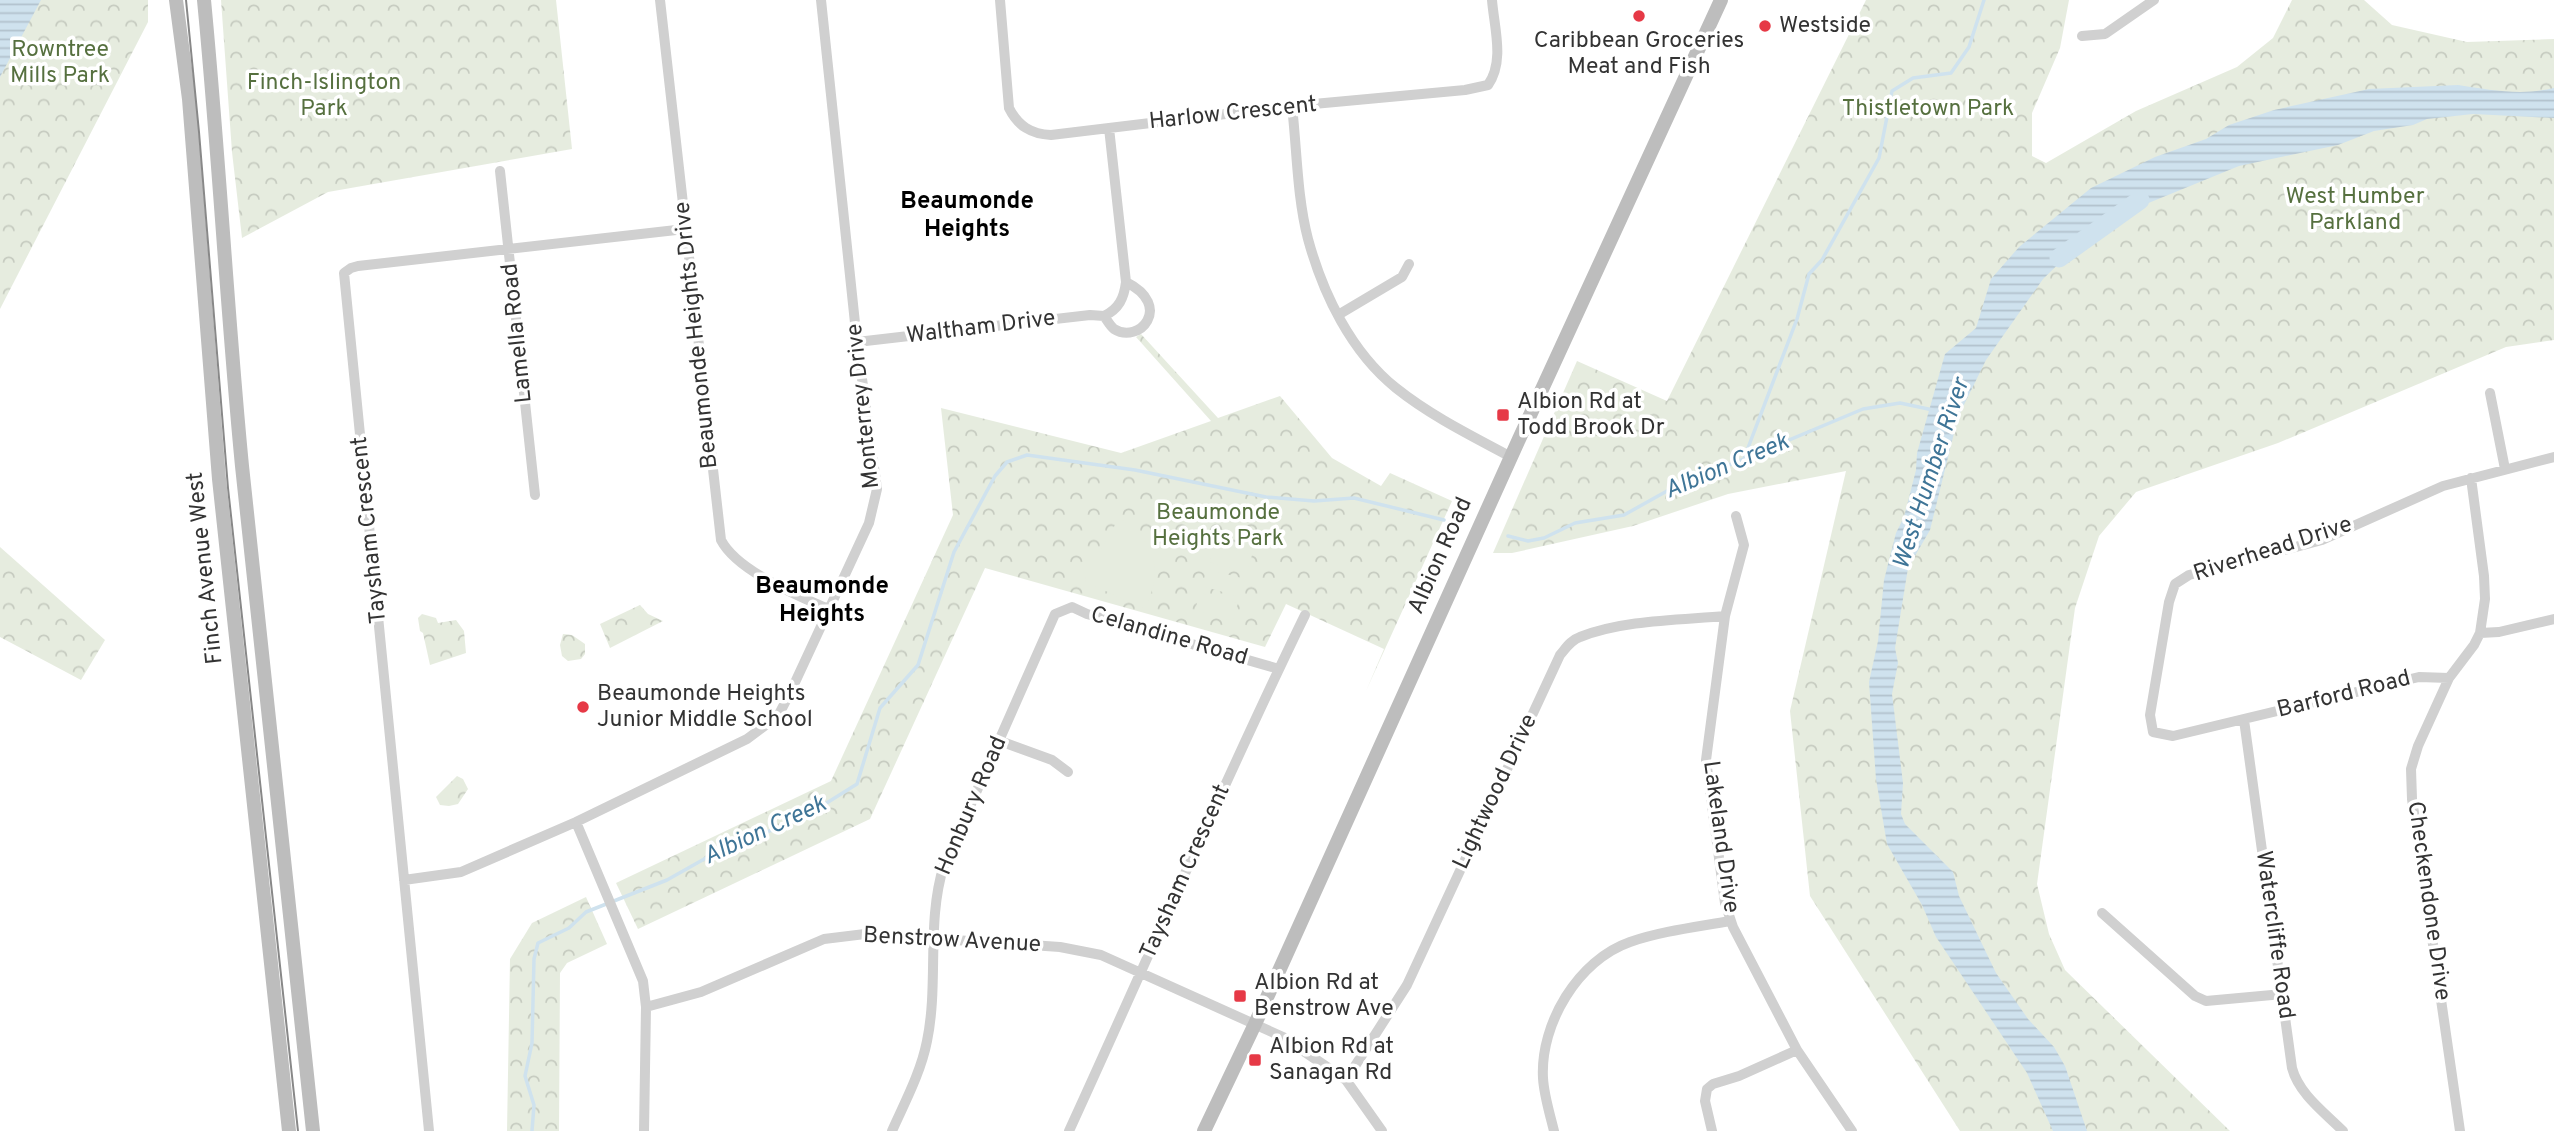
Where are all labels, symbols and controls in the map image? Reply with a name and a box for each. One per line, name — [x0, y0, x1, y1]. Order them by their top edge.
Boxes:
marker: Caribbean Groceries Meat and Fish — [1631, 8, 1647, 24]
place label: Westside — [1779, 12, 1871, 41]
marker: Westside — [1757, 18, 1773, 34]
place label: Caribbean Groceries Meat and Fish — [1534, 27, 1744, 82]
park label: Rowntree Mills Park — [10, 36, 110, 91]
park label: Finch-Islington Park — [247, 69, 401, 124]
street label: Harlow Crescent — [1148, 91, 1318, 137]
park label: Thistletown Park — [1842, 95, 2014, 124]
park label: West Humber Parkland — [2285, 183, 2425, 238]
district label: Beaumonde Heights — [900, 187, 1034, 245]
street label: Beaumonde Heights Drive — [669, 200, 725, 470]
street label: Lamella Road — [496, 262, 540, 404]
street label: Waltham Drive — [905, 304, 1057, 352]
street label: Monterrey Drive — [841, 322, 887, 490]
water label: West Humber River — [1887, 373, 1978, 573]
place label: Albion Rd at Todd Brook Dr — [1517, 388, 1665, 443]
marker: Albion Rd at Todd Brook Dr — [1495, 407, 1511, 423]
water label: Albion Creek — [1660, 427, 1794, 507]
street label: Taysham Crescent — [346, 435, 394, 625]
street label: Finch Avenue West — [181, 470, 231, 666]
street label: Albion Road — [1402, 493, 1480, 619]
park label: Beaumonde Heights Park — [1152, 499, 1284, 554]
street label: Riverhead Drive — [2190, 511, 2356, 589]
district label: Beaumonde Heights — [755, 572, 889, 630]
street label: Celandine Road — [1087, 601, 1251, 673]
street label: Barford Road — [2274, 664, 2414, 726]
place label: Beaumonde Heights Junior Middle School — [597, 680, 813, 735]
marker: Beaumonde Heights Junior Middle School — [575, 699, 591, 715]
street label: Lightwood Drive — [1447, 710, 1545, 874]
street label: Honbury Road — [930, 732, 1014, 880]
street label: Lakeland Drive — [1695, 759, 1745, 915]
street label: Taysham Crescent — [1134, 780, 1238, 964]
water label: Albion Creek — [699, 789, 832, 872]
street label: Checkendone Drive — [2400, 799, 2456, 1003]
street label: Watercliffe Road — [2248, 849, 2300, 1021]
street label: Benstrow Avenue — [862, 922, 1042, 960]
place label: Albion Rd at Benstrow Ave — [1254, 969, 1394, 1024]
marker: Albion Rd at Benstrow Ave — [1232, 988, 1248, 1004]
place label: Albion Rd at Sanagan Rd — [1269, 1033, 1394, 1088]
marker: Albion Rd at Sanagan Rd — [1247, 1052, 1263, 1068]

